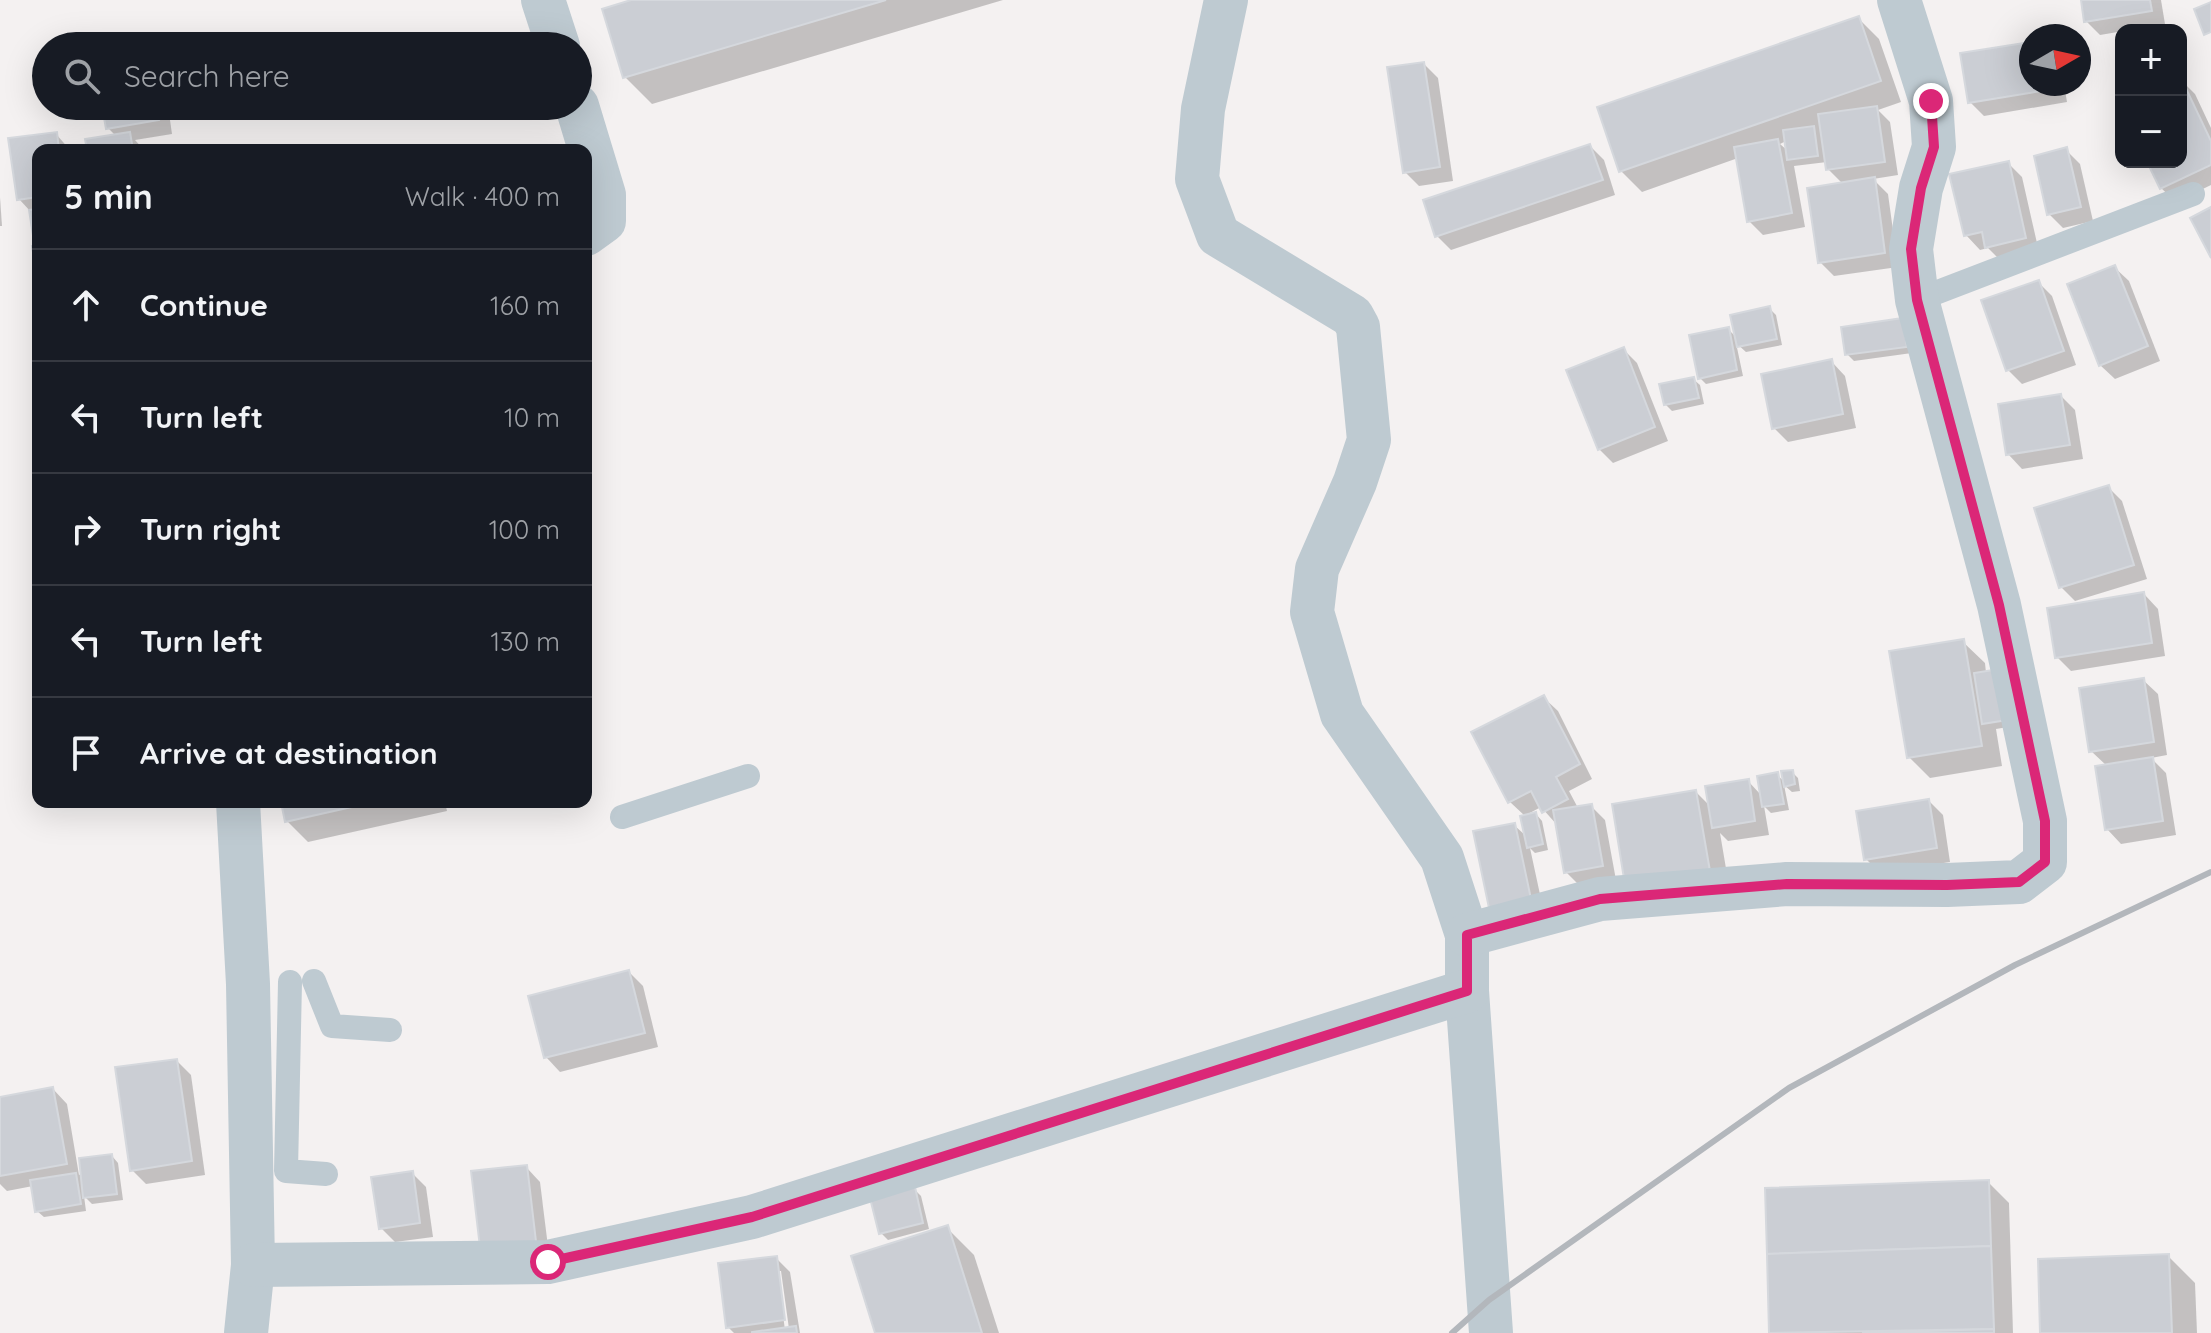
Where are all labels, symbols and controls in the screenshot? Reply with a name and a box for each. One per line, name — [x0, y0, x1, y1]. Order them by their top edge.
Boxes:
north arrow — [2019, 24, 2091, 96]
map controls — [2115, 24, 2187, 168]
button: + — [2115, 24, 2187, 96]
search box — [32, 32, 592, 120]
icon: search — [60, 54, 104, 98]
text: Search here — [124, 57, 290, 95]
route end — [1913, 83, 1949, 119]
button: − — [2115, 96, 2187, 168]
text: 5 min — [64, 175, 153, 218]
text: Walk · 400 m — [405, 180, 560, 213]
icon: ahead — [64, 283, 108, 327]
text: Continue — [140, 286, 268, 324]
text: 160 m — [490, 289, 560, 322]
icon: left — [64, 395, 108, 439]
text: Turn left — [140, 398, 263, 436]
text: 10 m — [504, 401, 560, 434]
icon: right — [64, 507, 108, 551]
text: Turn right — [140, 510, 281, 548]
text: 100 m — [489, 513, 560, 546]
icon: left — [64, 619, 108, 663]
text: Turn left — [140, 622, 263, 660]
text: 130 m — [490, 625, 560, 658]
icon: arrive — [64, 731, 108, 775]
text: Arrive at destination — [140, 734, 438, 772]
route start — [530, 1244, 566, 1280]

